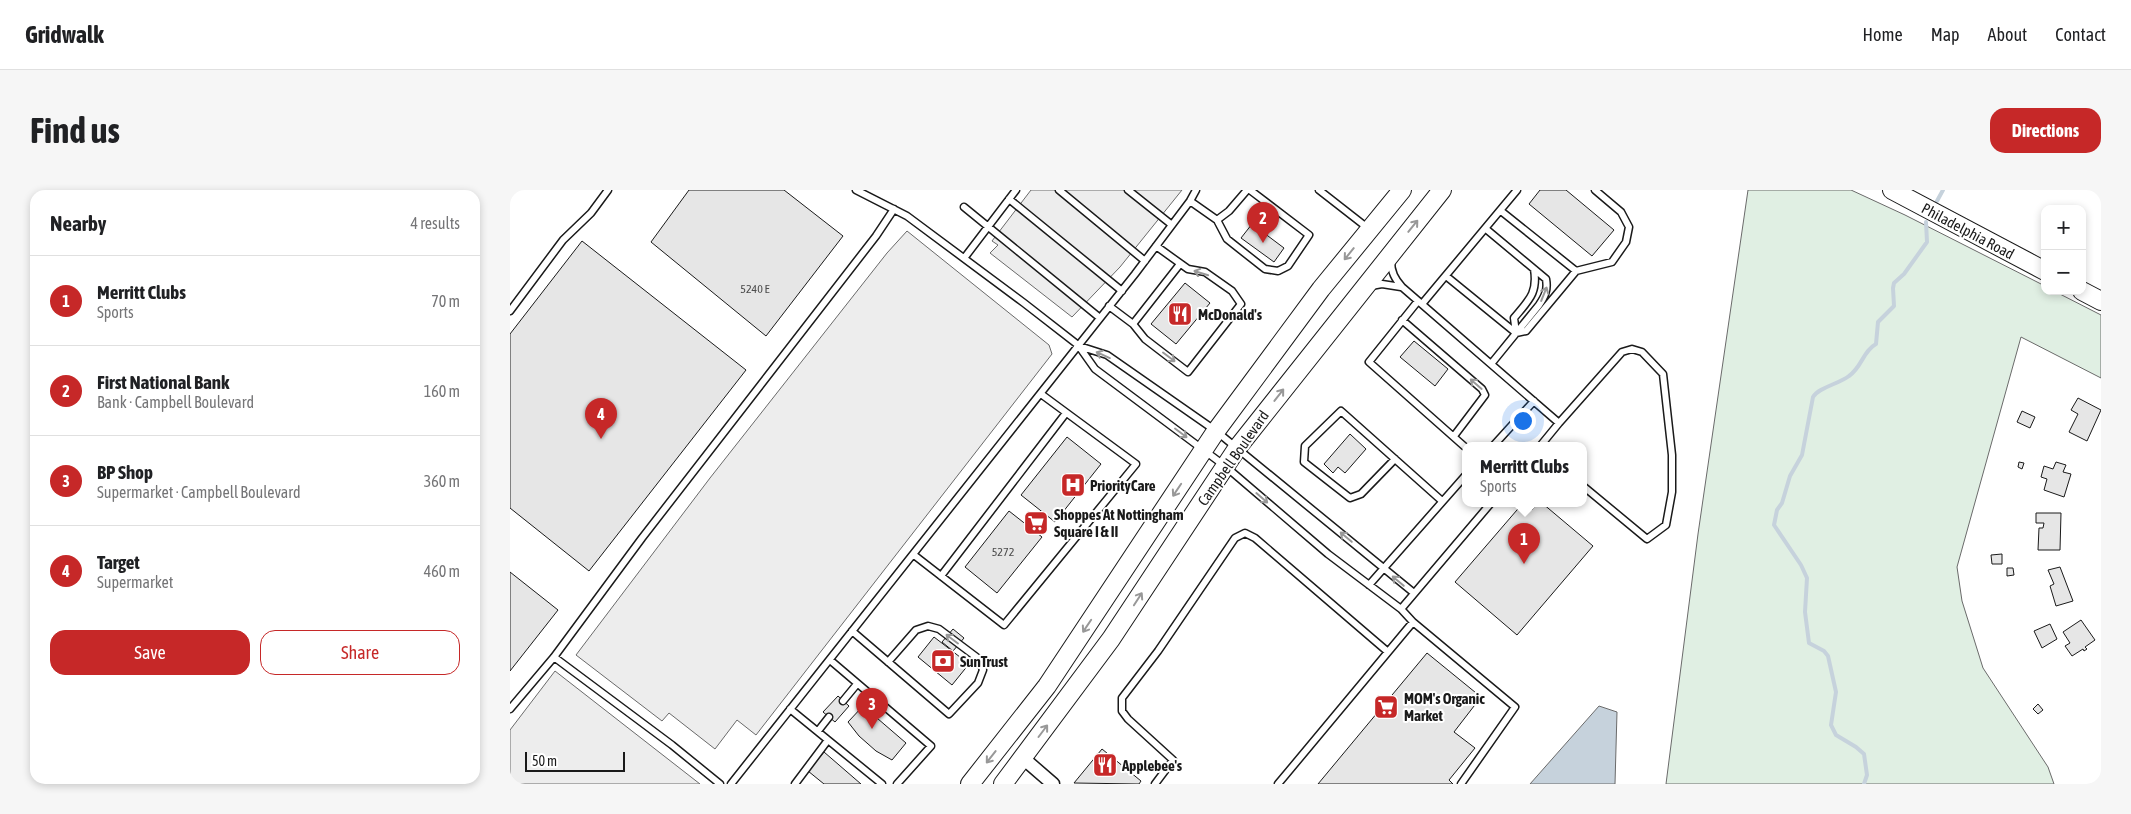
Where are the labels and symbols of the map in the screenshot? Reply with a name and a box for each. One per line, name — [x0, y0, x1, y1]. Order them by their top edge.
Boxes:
street label: Philadelphia Road — [1919, 199, 2017, 263]
pin: 2 — [1247, 202, 1279, 243]
one-way arrow — [1407, 220, 1418, 233]
one-way arrow — [1343, 248, 1355, 261]
one-way arrow — [1193, 267, 1209, 277]
house number: 5240 E — [740, 282, 770, 296]
one-way arrow — [1540, 287, 1550, 302]
restaurant icon: McDonald's — [1167, 301, 1193, 327]
place label: McDonald's — [1198, 306, 1263, 323]
one-way arrow — [1096, 349, 1111, 359]
one-way arrow — [1162, 352, 1176, 362]
one-way arrow — [1470, 378, 1483, 390]
one-way arrow — [1274, 388, 1284, 402]
pin: 4 — [585, 398, 617, 439]
street label: Campbell Boulevard — [1194, 407, 1272, 509]
your location — [1510, 408, 1536, 434]
one-way arrow — [1174, 428, 1188, 438]
hospital icon: PriorityCare — [1060, 472, 1086, 498]
place label: PriorityCare — [1090, 477, 1156, 494]
one-way arrow — [1171, 483, 1181, 497]
one-way arrow — [1256, 492, 1269, 503]
place label: Shoppes At Nottingham Square I & II — [1054, 506, 1184, 540]
supermarket icon: Shoppes At Nottingham Square I & II — [1023, 510, 1049, 536]
pin: 1 — [1508, 523, 1540, 564]
one-way arrow — [1340, 532, 1353, 543]
house number: 5272 — [992, 545, 1014, 559]
one-way arrow — [1392, 575, 1405, 586]
one-way arrow — [1132, 592, 1143, 606]
one-way arrow — [1081, 618, 1091, 632]
one-way arrow — [945, 634, 959, 644]
bank icon: SunTrust — [930, 648, 956, 674]
place label: SunTrust — [960, 653, 1008, 670]
pin: 3 — [856, 688, 888, 729]
place label: MOM's Organic Market — [1404, 690, 1485, 724]
supermarket icon: MOM's Organic Market — [1373, 694, 1399, 720]
one-way arrow — [1037, 725, 1048, 738]
scale bar — [525, 749, 625, 772]
one-way arrow — [986, 750, 996, 764]
restaurant icon: Applebee's — [1092, 752, 1118, 778]
place label: Applebee's — [1121, 757, 1183, 774]

